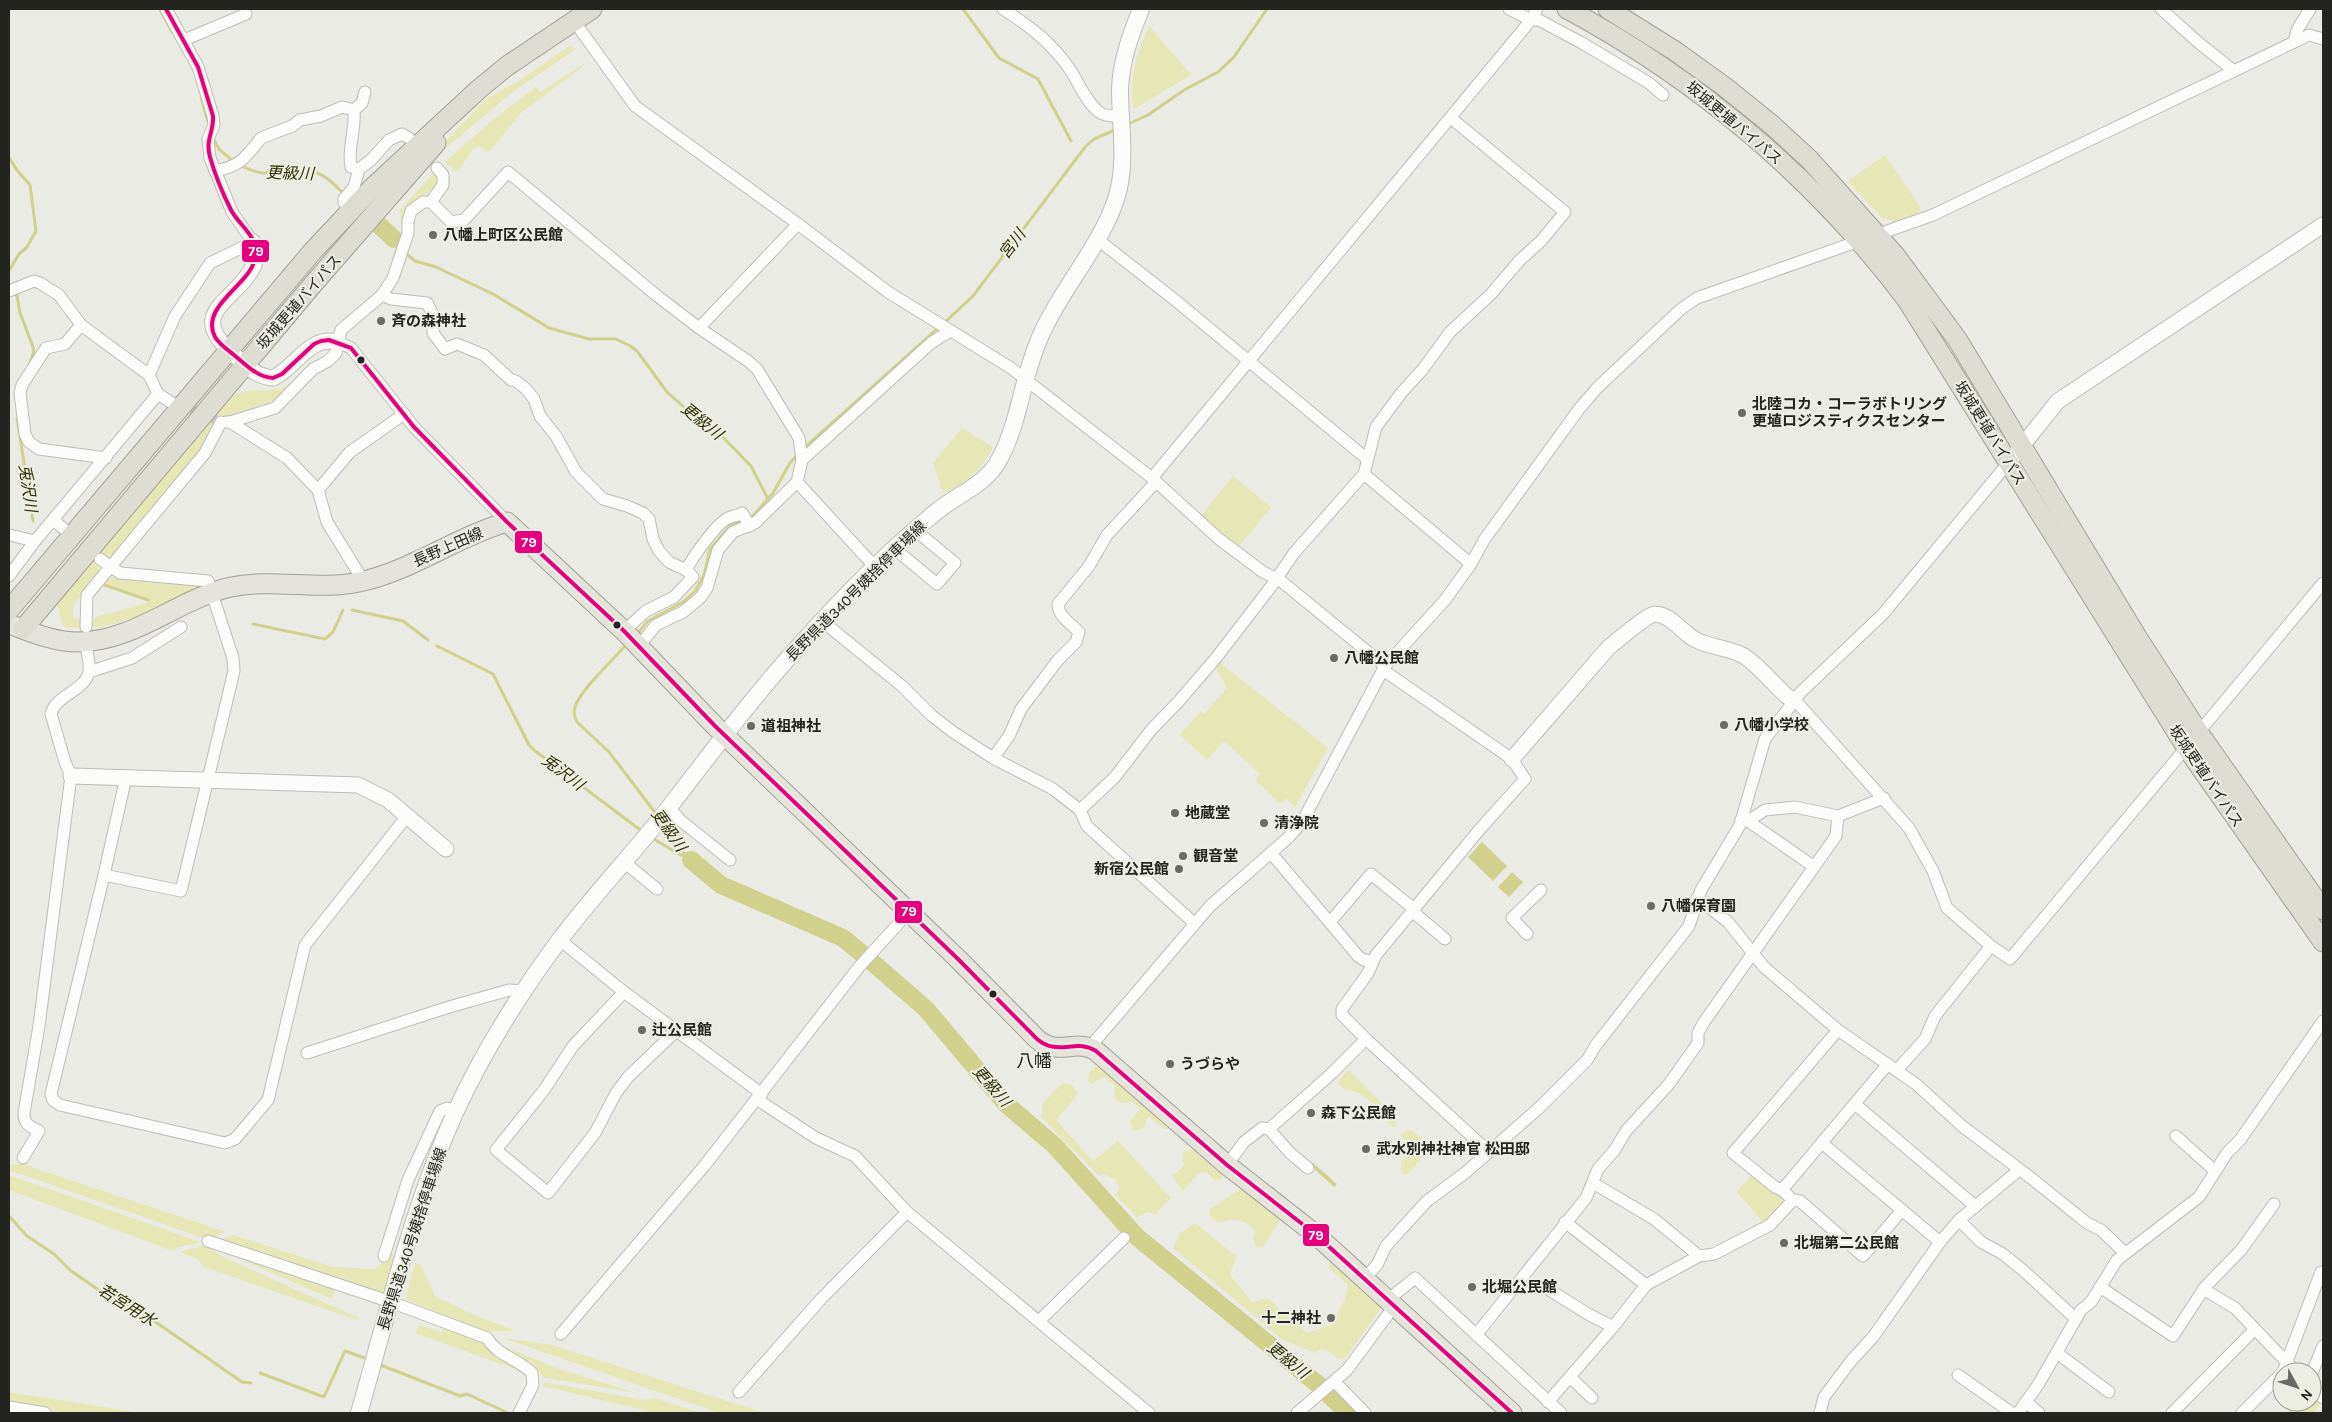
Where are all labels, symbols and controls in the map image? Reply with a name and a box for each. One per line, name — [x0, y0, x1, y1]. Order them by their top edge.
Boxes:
street label: 坂城更埴バイパス — [1682, 78, 1786, 168]
water label: 更級川 — [266, 163, 316, 183]
water label: 宮川 — [995, 224, 1030, 263]
place label: 八幡上町区公民館 — [443, 226, 563, 244]
marker: 八幡上町区公民館 — [427, 229, 439, 241]
line badge: 79 — [241, 239, 270, 263]
text: 79 — [248, 243, 264, 260]
street label: 坂城更埴バイパス — [253, 251, 345, 353]
place label: 斉の森神社 — [391, 312, 466, 330]
marker: 斉の森神社 — [375, 315, 387, 327]
unlabelled marker — [356, 355, 366, 365]
street label: 坂城更埴バイパス — [1951, 377, 2029, 489]
place label: 北陸コカ・コーラボトリング 更埴ロジスティクスセンター — [1752, 395, 1947, 430]
water label: 更級川 — [677, 399, 728, 445]
marker: 北陸コカ・コーラボトリング 更埴ロジスティクスセンター — [1736, 407, 1748, 419]
water label: 兎沢川 — [15, 463, 41, 515]
street label: 長野県道340号姨捨停車場線 — [782, 517, 930, 665]
street label: 長野上田線 — [410, 524, 486, 570]
line badge: 79 — [514, 530, 543, 554]
text: 79 — [521, 534, 537, 551]
unlabelled marker — [612, 620, 622, 630]
place label: 八幡公民館 — [1344, 649, 1419, 667]
marker: 八幡公民館 — [1328, 652, 1340, 664]
place label: 八幡小学校 — [1734, 716, 1809, 734]
place label: 道祖神社 — [761, 717, 821, 735]
marker: 八幡小学校 — [1718, 719, 1730, 731]
marker: 道祖神社 — [745, 720, 757, 732]
street label: 坂城更埴バイパス — [2165, 721, 2247, 831]
water label: 兎沢川 — [538, 750, 589, 795]
place label: 地蔵堂 — [1185, 804, 1230, 822]
water label: 更級川 — [647, 805, 692, 857]
marker: 地蔵堂 — [1169, 807, 1181, 819]
place label: 清浄院 — [1274, 814, 1319, 832]
marker: 清浄院 — [1258, 817, 1270, 829]
place label: 観音堂 — [1193, 847, 1238, 865]
marker: 観音堂 — [1177, 850, 1189, 862]
place label: 新宿公民館 — [1094, 860, 1169, 878]
marker: 新宿公民館 — [1173, 863, 1185, 875]
place label: 八幡保育園 — [1661, 897, 1736, 915]
line badge: 79 — [894, 900, 923, 924]
marker: 八幡保育園 — [1645, 900, 1657, 912]
text: 79 — [901, 903, 917, 920]
unlabelled marker — [988, 989, 998, 999]
place label: 辻公民館 — [652, 1021, 712, 1039]
marker: 辻公民館 — [636, 1024, 648, 1036]
district label: 八幡 — [1016, 1050, 1052, 1072]
place label: うづらや — [1180, 1055, 1240, 1073]
marker: うづらや — [1164, 1058, 1176, 1070]
water label: 更級川 — [969, 1062, 1016, 1112]
place label: 森下公民館 — [1321, 1104, 1396, 1122]
marker: 森下公民館 — [1305, 1107, 1317, 1119]
place label: 武水別神社神官 松田邸 — [1376, 1140, 1530, 1158]
marker: 武水別神社神官 松田邸 — [1360, 1143, 1372, 1155]
street label: 長野県道340号姨捨停車場線 — [374, 1145, 450, 1333]
line badge: 79 — [1302, 1223, 1330, 1247]
text: 79 — [1308, 1227, 1324, 1244]
place label: 北堀第二公民館 — [1794, 1234, 1899, 1252]
marker: 北堀第二公民館 — [1778, 1237, 1790, 1249]
place label: 北堀公民館 — [1482, 1278, 1557, 1296]
water label: 若宮用水 — [95, 1280, 161, 1331]
marker: 北堀公民館 — [1466, 1281, 1478, 1293]
place label: 十二神社 — [1261, 1309, 1321, 1327]
marker: 十二神社 — [1325, 1312, 1337, 1324]
water label: 更級川 — [1263, 1338, 1314, 1384]
north arrow — [2272, 1362, 2322, 1412]
text: N — [2297, 1386, 2316, 1404]

